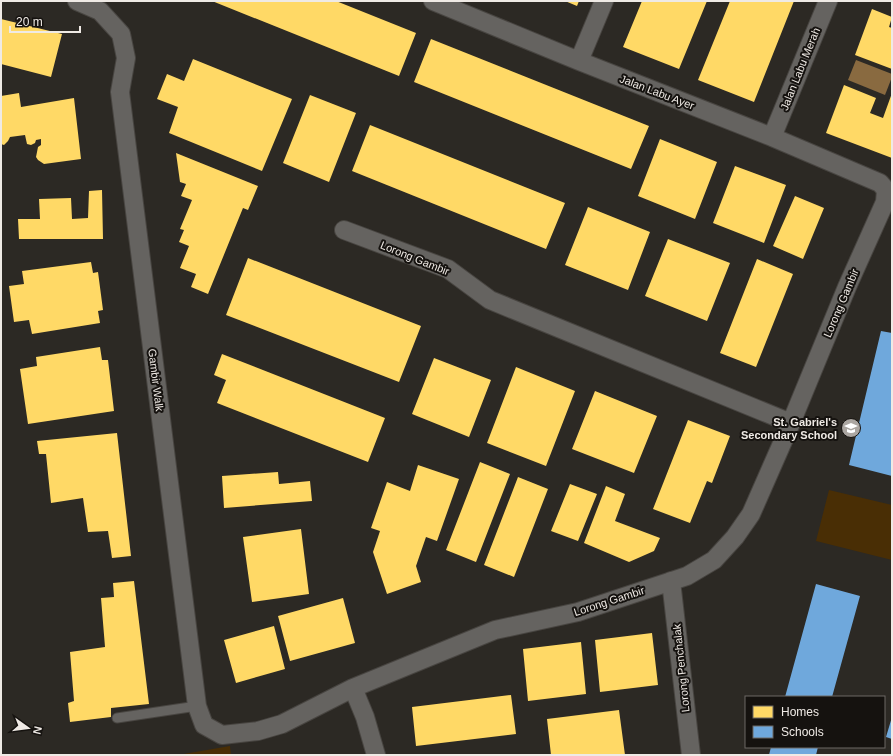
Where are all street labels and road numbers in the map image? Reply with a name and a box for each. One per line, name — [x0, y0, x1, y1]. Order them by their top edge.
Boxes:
street label: Jalan Labu Merah — [778, 26, 822, 112]
street label: Jalan Labu Ayer — [618, 72, 696, 112]
street label: Lorong Gambir — [379, 239, 452, 277]
street label: Lorong Gambir — [821, 267, 861, 339]
street label: Gambir Walk — [146, 348, 166, 413]
street label: Lorong Gambir — [572, 584, 646, 618]
street label: Lorong Penchalak — [670, 623, 692, 713]

